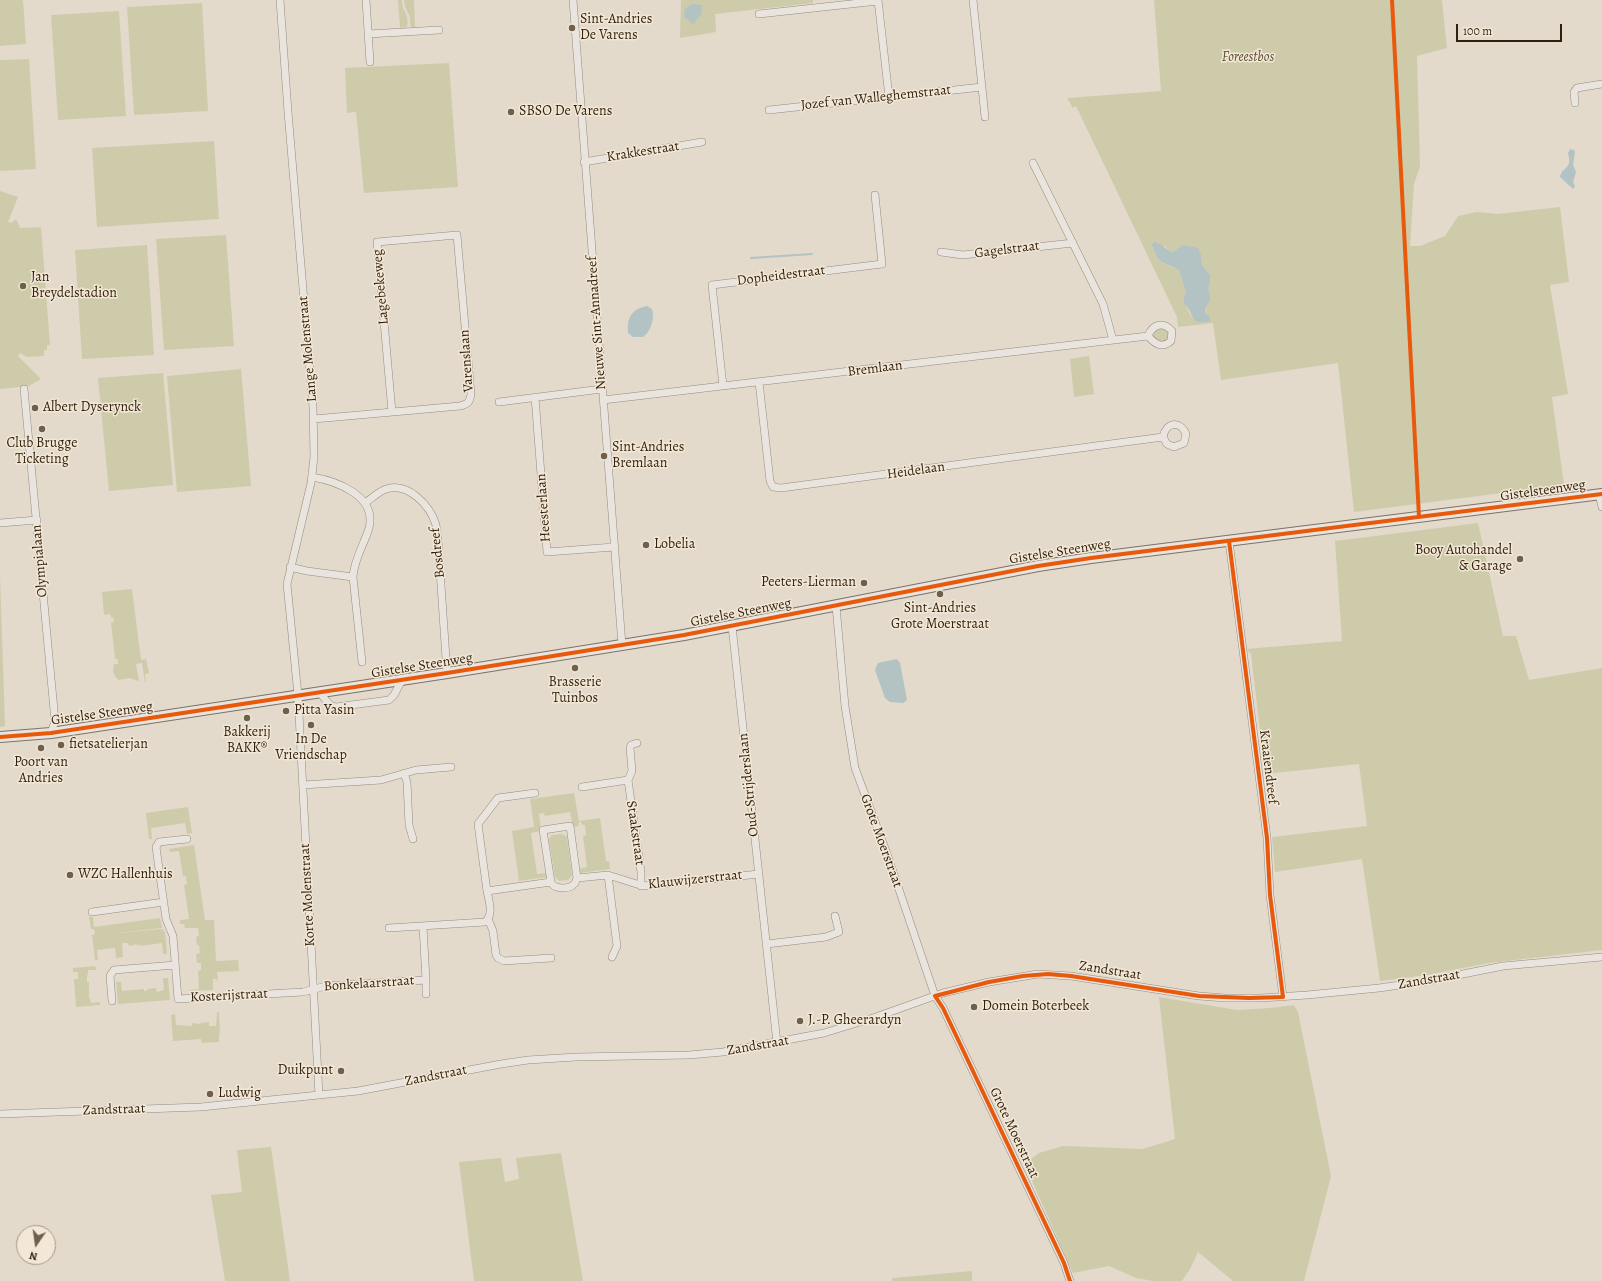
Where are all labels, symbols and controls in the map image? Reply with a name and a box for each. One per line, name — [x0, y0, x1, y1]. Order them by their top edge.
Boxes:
place label: Sint-Andries De Varens — [580, 12, 652, 44]
scale bar — [1458, 16, 1564, 42]
marker: Sint-Andries De Varens — [567, 23, 577, 33]
text: 100 m — [1463, 23, 1492, 39]
park label: Foreestbos — [1222, 50, 1274, 66]
street label: Jozef van Walleghemstraat — [800, 82, 952, 114]
place label: SBSO De Varens — [519, 104, 612, 120]
marker: SBSO De Varens — [506, 107, 516, 117]
street label: Krakkestraat — [605, 138, 681, 166]
street label: Gagelstraat — [973, 238, 1041, 262]
street label: Lagebekeweg — [369, 248, 393, 326]
street label: Nieuwe Sint-Annadreef — [584, 255, 610, 391]
street label: Dopheidestraat — [736, 262, 826, 290]
place label: Jan Breydelstadion — [31, 270, 117, 302]
marker: Jan Breydelstadion — [18, 281, 28, 291]
street label: Lange Molenstraat — [295, 295, 321, 403]
street label: Varenslaan — [456, 329, 478, 393]
street label: Bremlaan — [846, 357, 904, 381]
place label: Albert Dyserynck — [43, 400, 141, 416]
marker: Albert Dyserynck — [30, 403, 40, 413]
marker: Club Brugge Ticketing — [37, 424, 47, 434]
place label: Club Brugge Ticketing — [6, 436, 78, 468]
place label: Sint-Andries Bremlaan — [612, 440, 684, 472]
marker: Sint-Andries Bremlaan — [599, 451, 609, 461]
street label: Heidelaan — [886, 459, 946, 483]
street label: Heesterlaan — [533, 473, 555, 543]
street label: Gistelsteenweg — [1499, 477, 1587, 505]
street label: Olympialaan — [28, 524, 52, 598]
street label: Bosdreef — [427, 527, 449, 579]
street label: Gistelse Steenweg — [1008, 536, 1112, 568]
place label: Lobelia — [654, 537, 695, 553]
marker: Lobelia — [641, 540, 651, 550]
place label: Booy Autohandel & Garage — [1415, 543, 1512, 576]
marker: Booy Autohandel & Garage — [1515, 554, 1525, 564]
place label: Peeters-Lierman — [761, 575, 856, 591]
marker: Peeters-Lierman — [859, 578, 869, 588]
marker: Sint-Andries Grote Moerstraat — [935, 589, 945, 599]
street label: Gistelse Steenweg — [689, 595, 793, 631]
place label: Sint-Andries Grote Moerstraat — [891, 601, 989, 634]
street label: Gistelse Steenweg — [370, 650, 474, 682]
marker: Brasserie Tuinbos — [570, 663, 580, 673]
place label: Brasserie Tuinbos — [548, 675, 602, 708]
street label: Gistelse Steenweg — [50, 699, 154, 729]
place label: Pitta Yasin — [294, 703, 355, 719]
marker: Pitta Yasin — [281, 706, 291, 716]
marker: Bakkerij BAKK® — [242, 713, 252, 723]
marker: In De Vriendschap — [306, 720, 316, 730]
place label: Bakkerij BAKK® — [223, 725, 271, 758]
street label: Kraaiendreef — [1255, 729, 1281, 805]
place label: In De Vriendschap — [275, 732, 347, 764]
street label: Oud-Strijderslaan — [735, 732, 763, 838]
place label: fietsatelierjan — [69, 737, 148, 753]
marker: fietsatelierjan — [56, 740, 66, 750]
marker: Poort van Andries — [36, 743, 46, 753]
place label: Poort van Andries — [14, 755, 68, 788]
street label: Grote Moerstraat — [856, 792, 906, 890]
street label: Staakstraat — [622, 800, 648, 866]
street label: Korte Molenstraat — [297, 843, 319, 947]
place label: WZC Hallenhuis — [78, 867, 173, 883]
street label: Klauwijzerstraat — [647, 867, 743, 893]
marker: WZC Hallenhuis — [65, 870, 75, 880]
street label: Zandstraat — [1078, 958, 1142, 984]
street label: Zandstraat — [1397, 966, 1461, 994]
street label: Bonkelaarstraat — [323, 972, 415, 996]
street label: Kosterijstraat — [190, 986, 268, 1006]
place label: Domein Boterbeek — [982, 999, 1089, 1015]
marker: Domein Boterbeek — [969, 1002, 979, 1012]
place label: J.-P. Gheerardyn — [808, 1013, 901, 1029]
marker: J.-P. Gheerardyn — [795, 1016, 805, 1026]
street label: Zandstraat — [726, 1032, 790, 1060]
street label: Zandstraat — [404, 1062, 468, 1090]
place label: Duikpunt — [277, 1063, 333, 1079]
marker: Duikpunt — [336, 1066, 346, 1076]
street label: Grote Moerstraat — [986, 1085, 1042, 1181]
place label: Ludwig — [218, 1086, 261, 1102]
marker: Ludwig — [205, 1089, 215, 1099]
street label: Zandstraat — [82, 1101, 146, 1119]
north arrow — [16, 1225, 56, 1265]
text: N — [28, 1248, 39, 1264]

